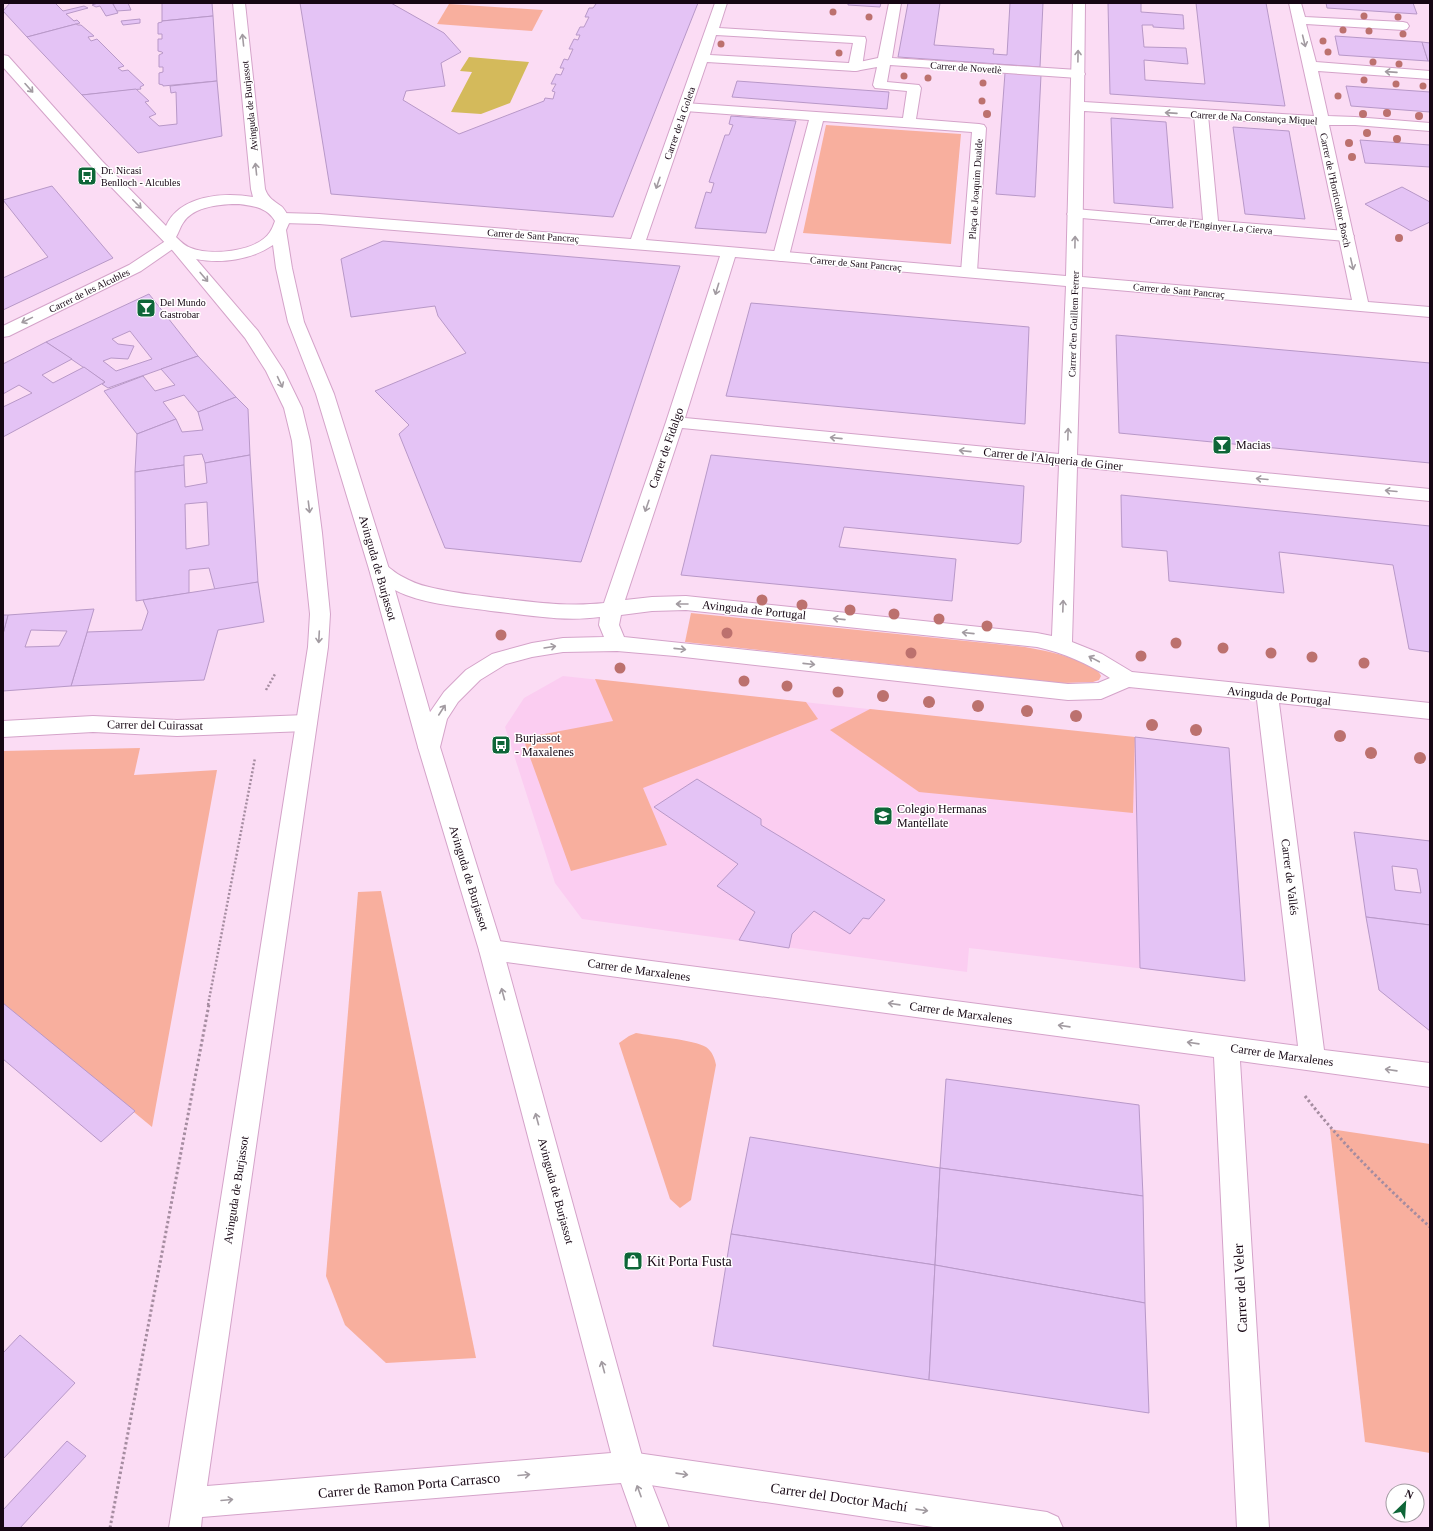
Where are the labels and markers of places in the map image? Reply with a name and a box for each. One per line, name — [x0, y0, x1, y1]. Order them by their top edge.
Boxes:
bus stop icon: Dr. Nicasi Benlloch - Alcubles — [76, 165, 98, 187]
place label: Dr. Nicasi Benlloch - Alcubles — [101, 165, 181, 188]
bar icon: Del Mundo Gastrobar — [135, 297, 157, 319]
place label: Del Mundo Gastrobar — [160, 297, 206, 320]
bar icon: Macias — [1211, 434, 1233, 456]
place label: Macias — [1236, 438, 1271, 452]
place label: Burjassot - Maxalenes — [515, 731, 574, 759]
bus stop icon: Burjassot - Maxalenes — [490, 734, 512, 756]
place label: Colegio Hermanas Mantellate — [897, 802, 987, 830]
school or university icon: Colegio Hermanas Mantellate — [872, 805, 894, 827]
shop icon: Kit Porta Fusta — [622, 1250, 644, 1272]
place label: Kit Porta Fusta — [647, 1254, 733, 1269]

